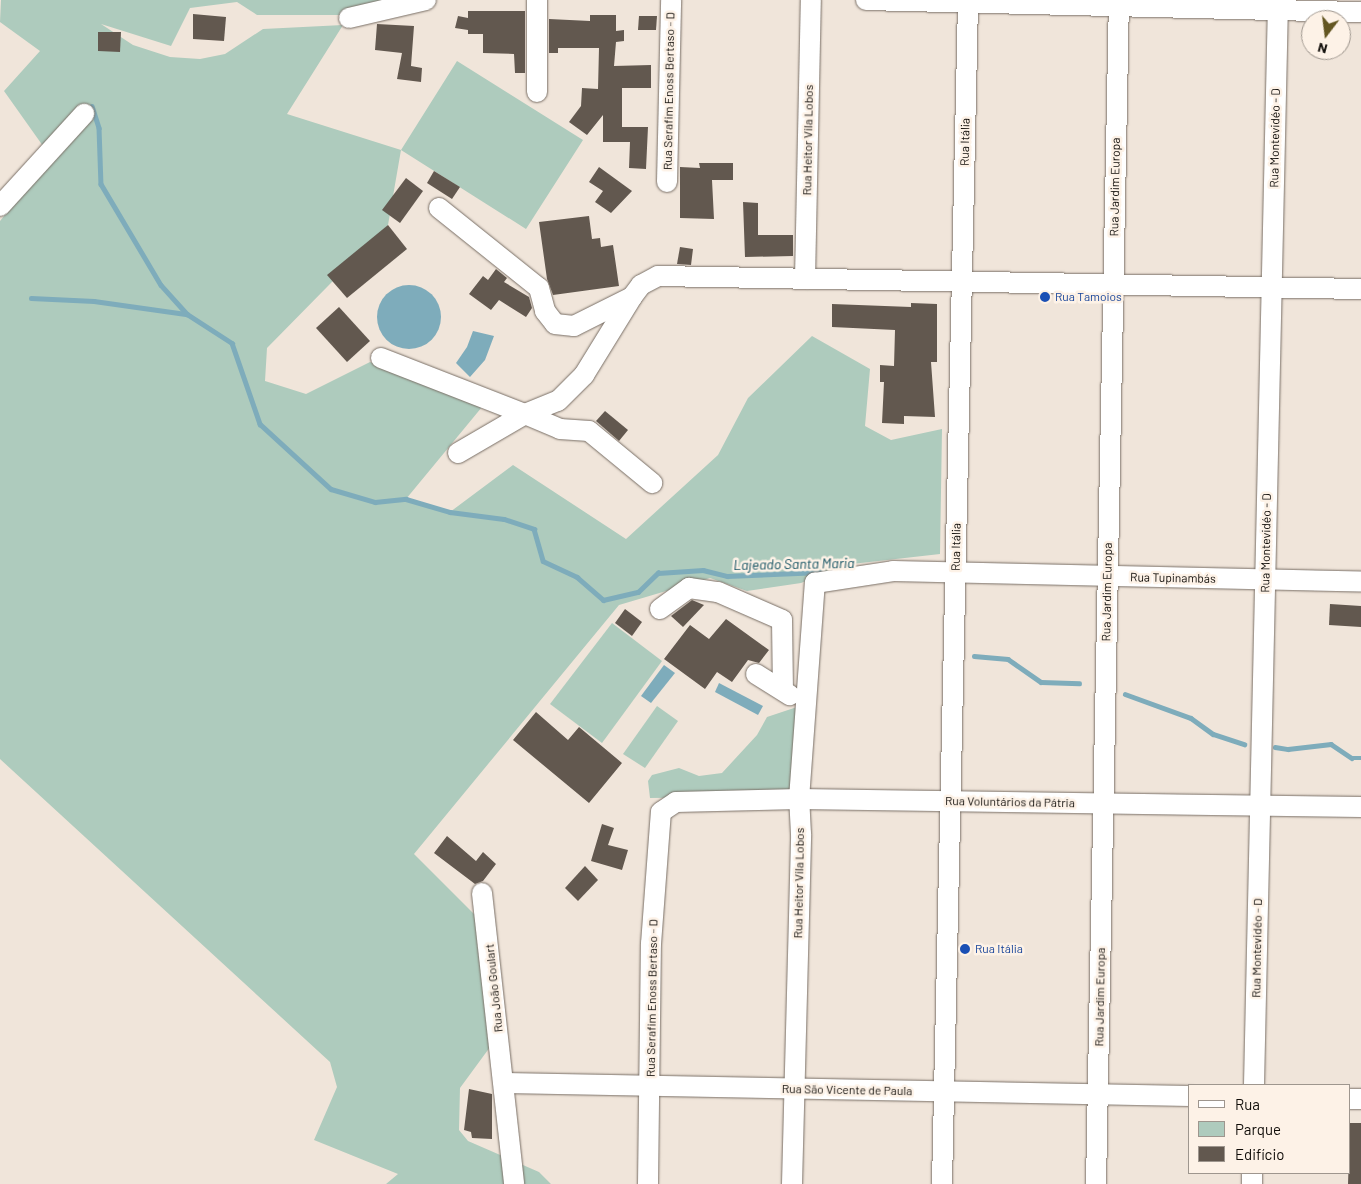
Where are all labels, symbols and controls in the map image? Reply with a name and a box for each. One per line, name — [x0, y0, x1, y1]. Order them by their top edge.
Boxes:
north arrow — [1301, 10, 1351, 60]
street label: Rua Serafim Enoss Bertaso - D — [660, 12, 678, 170]
text: N — [1316, 40, 1329, 58]
street label: Rua Heitor Vila Lobos — [800, 85, 816, 195]
street label: Rua Montevidéo - D — [1267, 88, 1283, 188]
street label: Rua Itália — [957, 118, 973, 166]
street label: Rua Jardim Europa — [1107, 137, 1123, 237]
place label: Rua Tamoios — [1055, 290, 1122, 304]
marker: Rua Tamoios — [1039, 291, 1051, 303]
street label: Rua Montevidéo - D — [1258, 493, 1274, 593]
street label: Rua Itália — [948, 523, 964, 571]
street label: Rua Jardim Europa — [1099, 542, 1115, 642]
water label: Lajeado Santa Maria — [733, 555, 855, 573]
street label: Rua Tupinambás — [1130, 570, 1216, 586]
street label: Rua Voluntários da Pátria — [945, 794, 1075, 810]
street label: Rua Heitor Vila Lobos — [791, 828, 807, 938]
street label: Rua Montevidéo - D — [1249, 898, 1265, 998]
street label: Rua Serafim Enoss Bertaso - D — [643, 919, 661, 1077]
place label: Rua Itália — [975, 942, 1023, 956]
street label: Rua João Goulart — [482, 943, 506, 1033]
marker: Rua Itália — [959, 943, 971, 955]
street label: Rua Jardim Europa — [1092, 947, 1108, 1047]
street label: Rua São Vicente de Paula — [782, 1082, 912, 1098]
legend — [1188, 1084, 1351, 1174]
text: Rua — [1235, 1095, 1260, 1113]
text: Parque — [1235, 1120, 1281, 1138]
text: Edifício — [1235, 1145, 1284, 1163]

